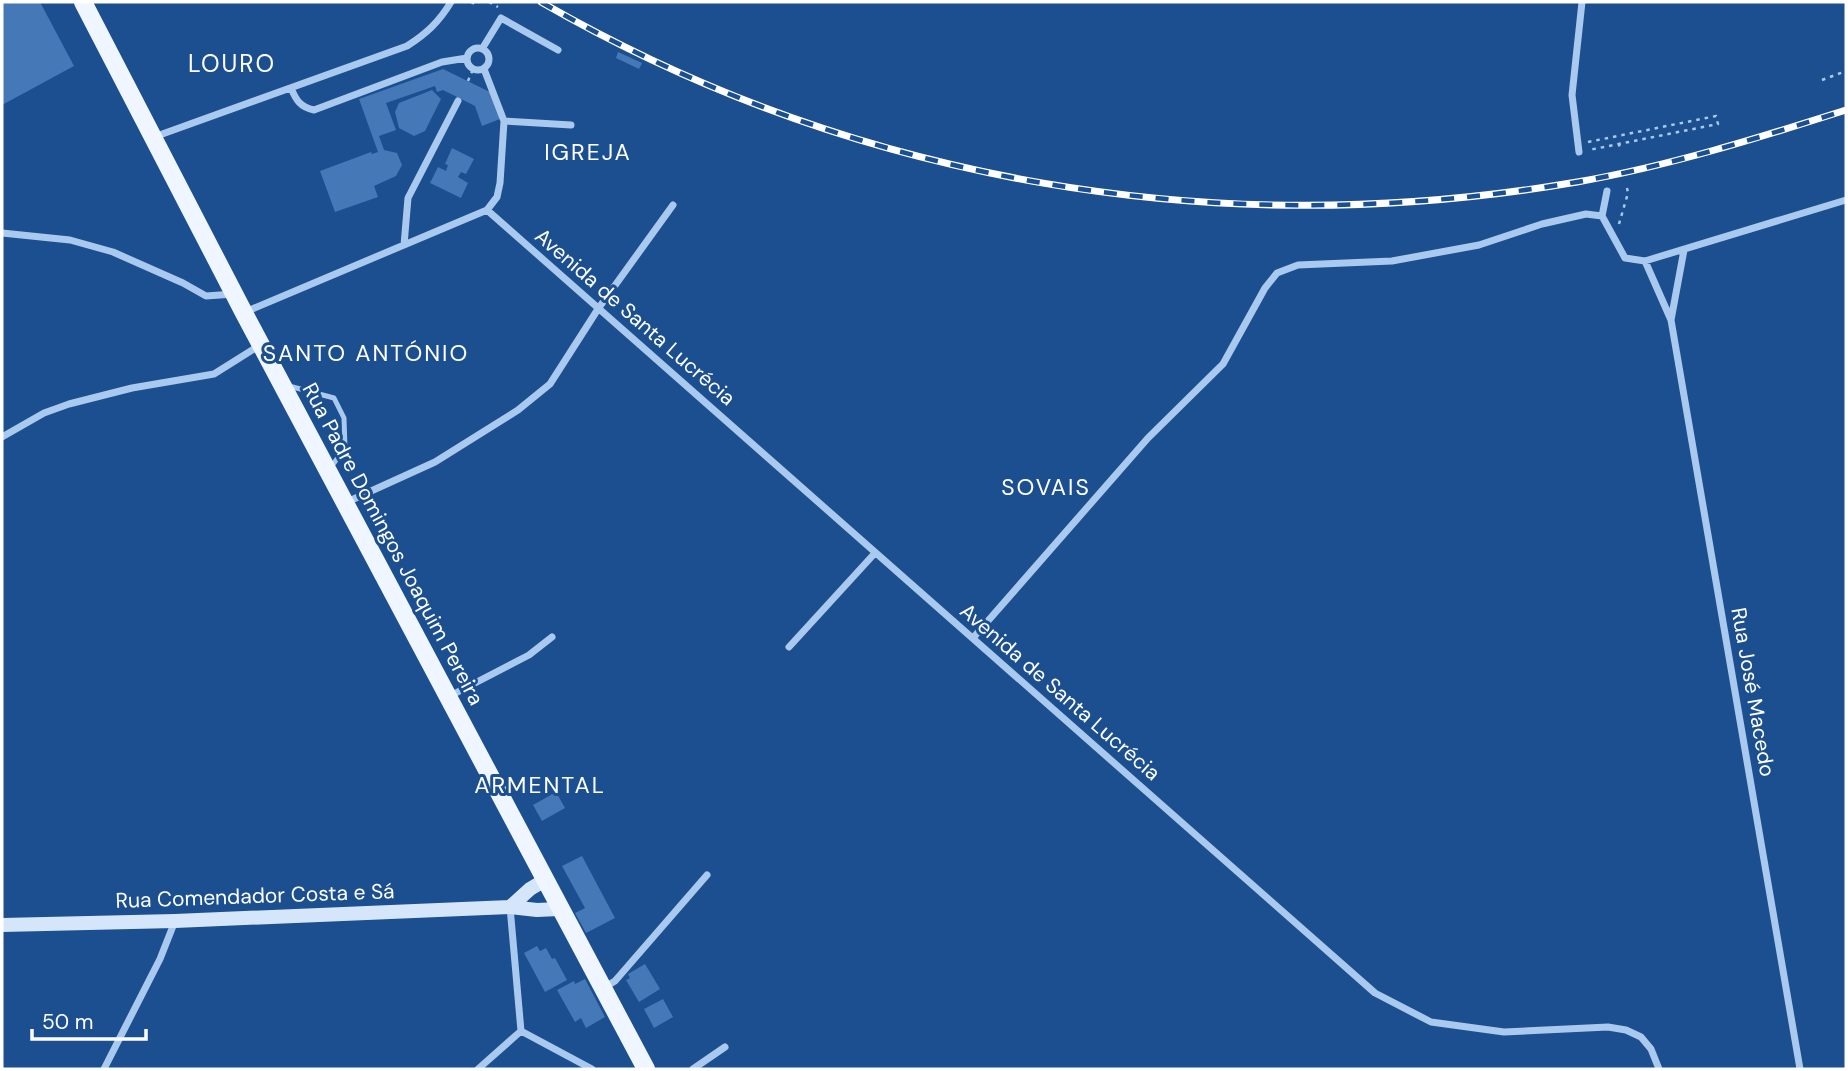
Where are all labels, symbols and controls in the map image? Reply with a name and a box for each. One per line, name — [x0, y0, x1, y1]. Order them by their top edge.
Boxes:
district label: LOURO — [188, 48, 276, 79]
district label: IGREJA — [544, 137, 632, 167]
street label: Avenida de Santa Lucrécia — [529, 222, 741, 412]
district label: SANTO ANTÓNIO — [263, 338, 469, 368]
street label: Rua Padre Domingos Joaquim Pereira — [296, 378, 490, 710]
district label: SOVAIS — [1001, 472, 1091, 502]
street label: Avenida de Santa Lucrécia — [954, 597, 1166, 787]
street label: Rua José Macedo — [1724, 605, 1782, 779]
district label: ARMENTAL — [474, 770, 606, 800]
street label: Rua Comendador Costa e Sá — [115, 877, 395, 915]
scale bar — [32, 998, 145, 1042]
text: 50 m — [42, 1008, 93, 1036]

